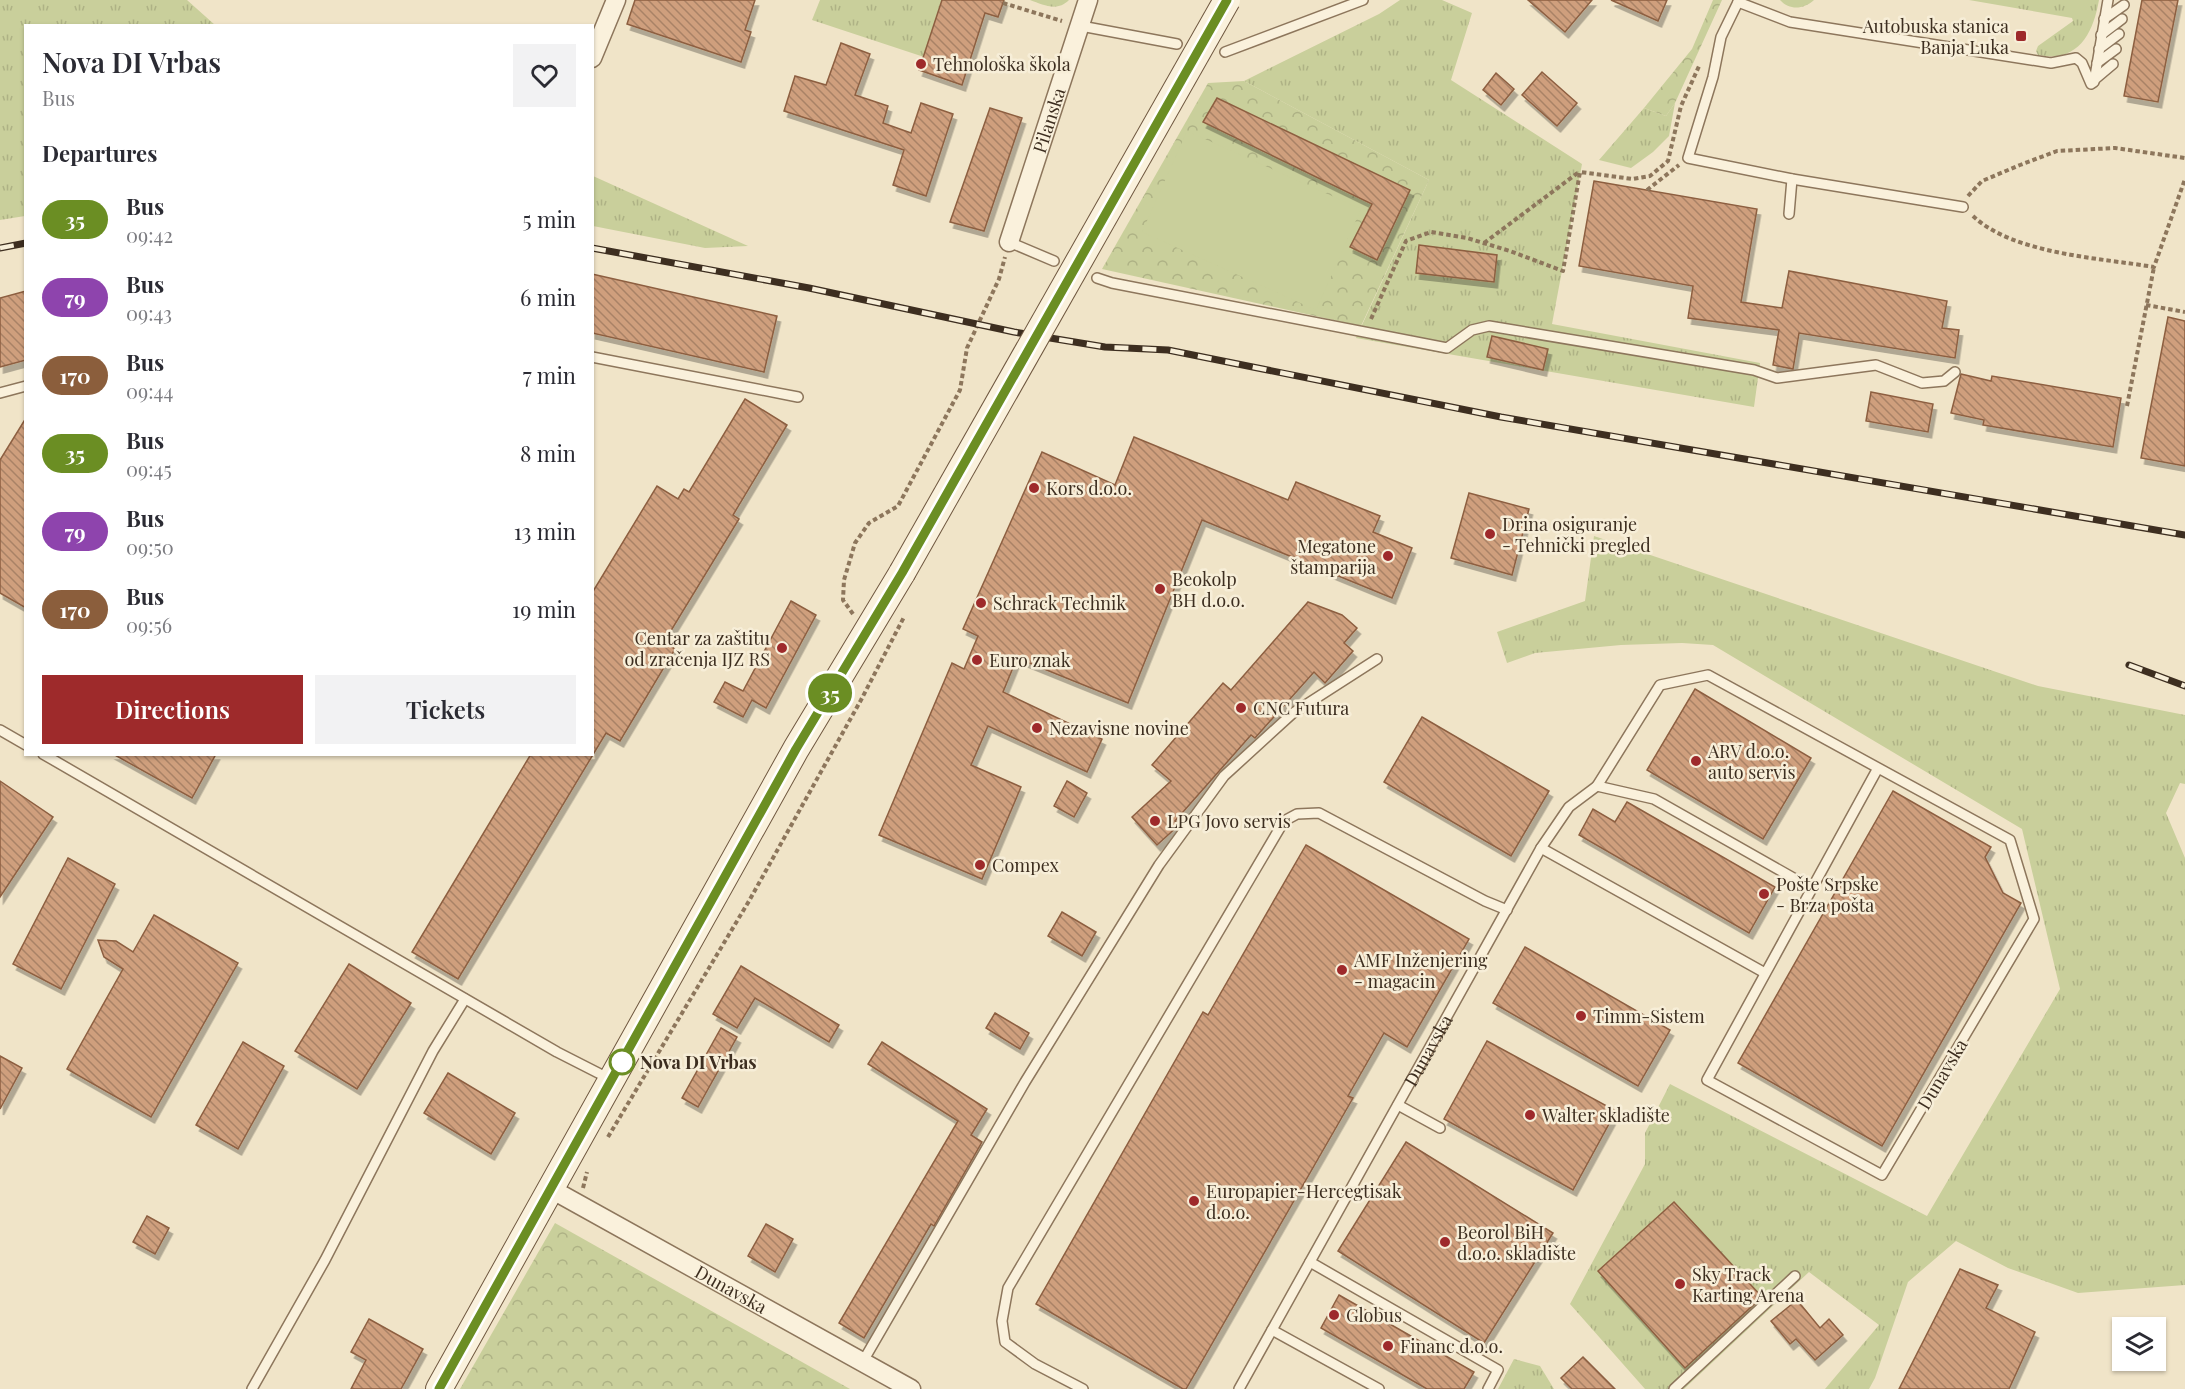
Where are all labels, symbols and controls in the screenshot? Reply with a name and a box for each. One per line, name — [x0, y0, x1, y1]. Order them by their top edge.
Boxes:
place label: Autobuska stanica Banja Luka — [1862, 14, 2009, 59]
marker: Autobuska stanica Banja Luka — [2014, 29, 2028, 43]
text: Nova DI Vrbas — [42, 43, 221, 80]
button: heart — [513, 44, 576, 107]
place label: Tehnološka škola — [933, 52, 1071, 76]
marker: Tehnološka škola — [914, 57, 928, 71]
text: Bus — [42, 84, 75, 111]
street label: Pilanska — [1027, 85, 1071, 156]
text: Departures — [42, 138, 157, 168]
text: Bus — [126, 191, 164, 221]
text: 5 min — [523, 204, 576, 234]
text: 35 — [65, 205, 85, 233]
text: 09:42 — [126, 221, 173, 248]
text: Bus — [126, 269, 164, 299]
text: 6 min — [520, 282, 576, 312]
text: 79 — [64, 283, 86, 311]
text: 09:43 — [126, 299, 172, 326]
text: Bus — [126, 347, 164, 377]
text: 7 min — [523, 360, 576, 390]
text: 170 — [59, 361, 91, 389]
text: 09:44 — [126, 377, 173, 404]
text: Bus — [126, 425, 164, 455]
text: 8 min — [520, 438, 576, 468]
text: 35 — [65, 439, 85, 467]
text: 09:45 — [126, 455, 172, 482]
place label: Kors d.o.o. — [1046, 476, 1132, 500]
marker: Kors d.o.o. — [1027, 481, 1041, 495]
text: Bus — [126, 503, 164, 533]
place label: Drina osiguranje - Tehnički pregled — [1502, 512, 1651, 557]
text: 13 min — [514, 516, 576, 546]
text: 79 — [64, 517, 86, 545]
marker: Drina osiguranje - Tehnički pregled — [1483, 527, 1497, 541]
text: 09:50 — [126, 533, 174, 560]
place label: Megatone štamparija — [1290, 534, 1376, 579]
marker: Megatone štamparija — [1381, 549, 1395, 563]
place label: Beokolp BH d.o.o. — [1172, 567, 1245, 612]
text: Bus — [126, 581, 164, 611]
marker: Beokolp BH d.o.o. — [1153, 582, 1167, 596]
place label: Schrack Technik — [993, 591, 1126, 615]
text: 19 min — [512, 594, 576, 624]
text: 170 — [59, 595, 91, 623]
marker: Schrack Technik — [974, 596, 988, 610]
text: 09:56 — [126, 611, 172, 638]
place label: Centar za zaštitu od zračenja IJZ RS — [624, 626, 771, 671]
marker: Centar za zaštitu od zračenja IJZ RS — [775, 641, 789, 655]
place label: Euro znak — [989, 648, 1071, 672]
marker: Euro znak — [970, 653, 984, 667]
line badge: 35 — [803, 674, 857, 712]
button: Directions — [42, 675, 303, 744]
button: Tickets — [315, 675, 576, 744]
text: 35 — [820, 679, 840, 707]
place label: CNC Futura — [1253, 696, 1349, 720]
marker: CNC Futura — [1234, 701, 1248, 715]
place label: Nezavisne novine — [1049, 716, 1189, 740]
marker: Nezavisne novine — [1030, 721, 1044, 735]
place label: ARV d.o.o. auto servis — [1707, 739, 1795, 784]
marker: ARV d.o.o. auto servis — [1689, 754, 1703, 768]
place label: LPG Jovo servis — [1167, 809, 1291, 833]
marker: LPG Jovo servis — [1148, 814, 1162, 828]
place label: Compex — [992, 853, 1060, 877]
marker: Compex — [973, 858, 987, 872]
place label: Pošte Srpske - Brza pošta — [1776, 872, 1879, 917]
marker: Pošte Srpske - Brza pošta — [1757, 887, 1771, 901]
place label: AMF Inženjering - magacin — [1353, 948, 1488, 993]
marker: AMF Inženjering - magacin — [1335, 963, 1349, 977]
place label: Timm-Sistem — [1593, 1004, 1705, 1028]
marker: Timm-Sistem — [1574, 1009, 1588, 1023]
street label: Dunavska — [1398, 1010, 1458, 1090]
street label: Dunavska — [1911, 1034, 1973, 1114]
marker: Nova DI Vrbas — [609, 1049, 635, 1075]
place label: Nova DI Vrbas — [640, 1050, 757, 1074]
place label: Walter skladište — [1541, 1103, 1670, 1127]
marker: Walter skladište — [1523, 1108, 1537, 1122]
place label: Europapier-Hercegtisak d.o.o. — [1206, 1179, 1402, 1224]
marker: Europapier-Hercegtisak d.o.o. — [1187, 1194, 1201, 1208]
place label: Beorol BiH d.o.o. skladište — [1457, 1220, 1576, 1265]
marker: Beorol BiH d.o.o. skladište — [1438, 1235, 1452, 1249]
street label: Dunavska — [691, 1259, 771, 1319]
place label: Sky Track Karting Arena — [1692, 1262, 1804, 1307]
marker: Sky Track Karting Arena — [1673, 1277, 1687, 1291]
place label: Globus — [1346, 1303, 1402, 1327]
marker: Globus — [1327, 1308, 1341, 1322]
map controls — [2112, 1317, 2166, 1371]
button: layers — [2112, 1317, 2166, 1371]
place label: Financ d.o.o. — [1400, 1334, 1503, 1358]
marker: Financ d.o.o. — [1381, 1339, 1395, 1353]

